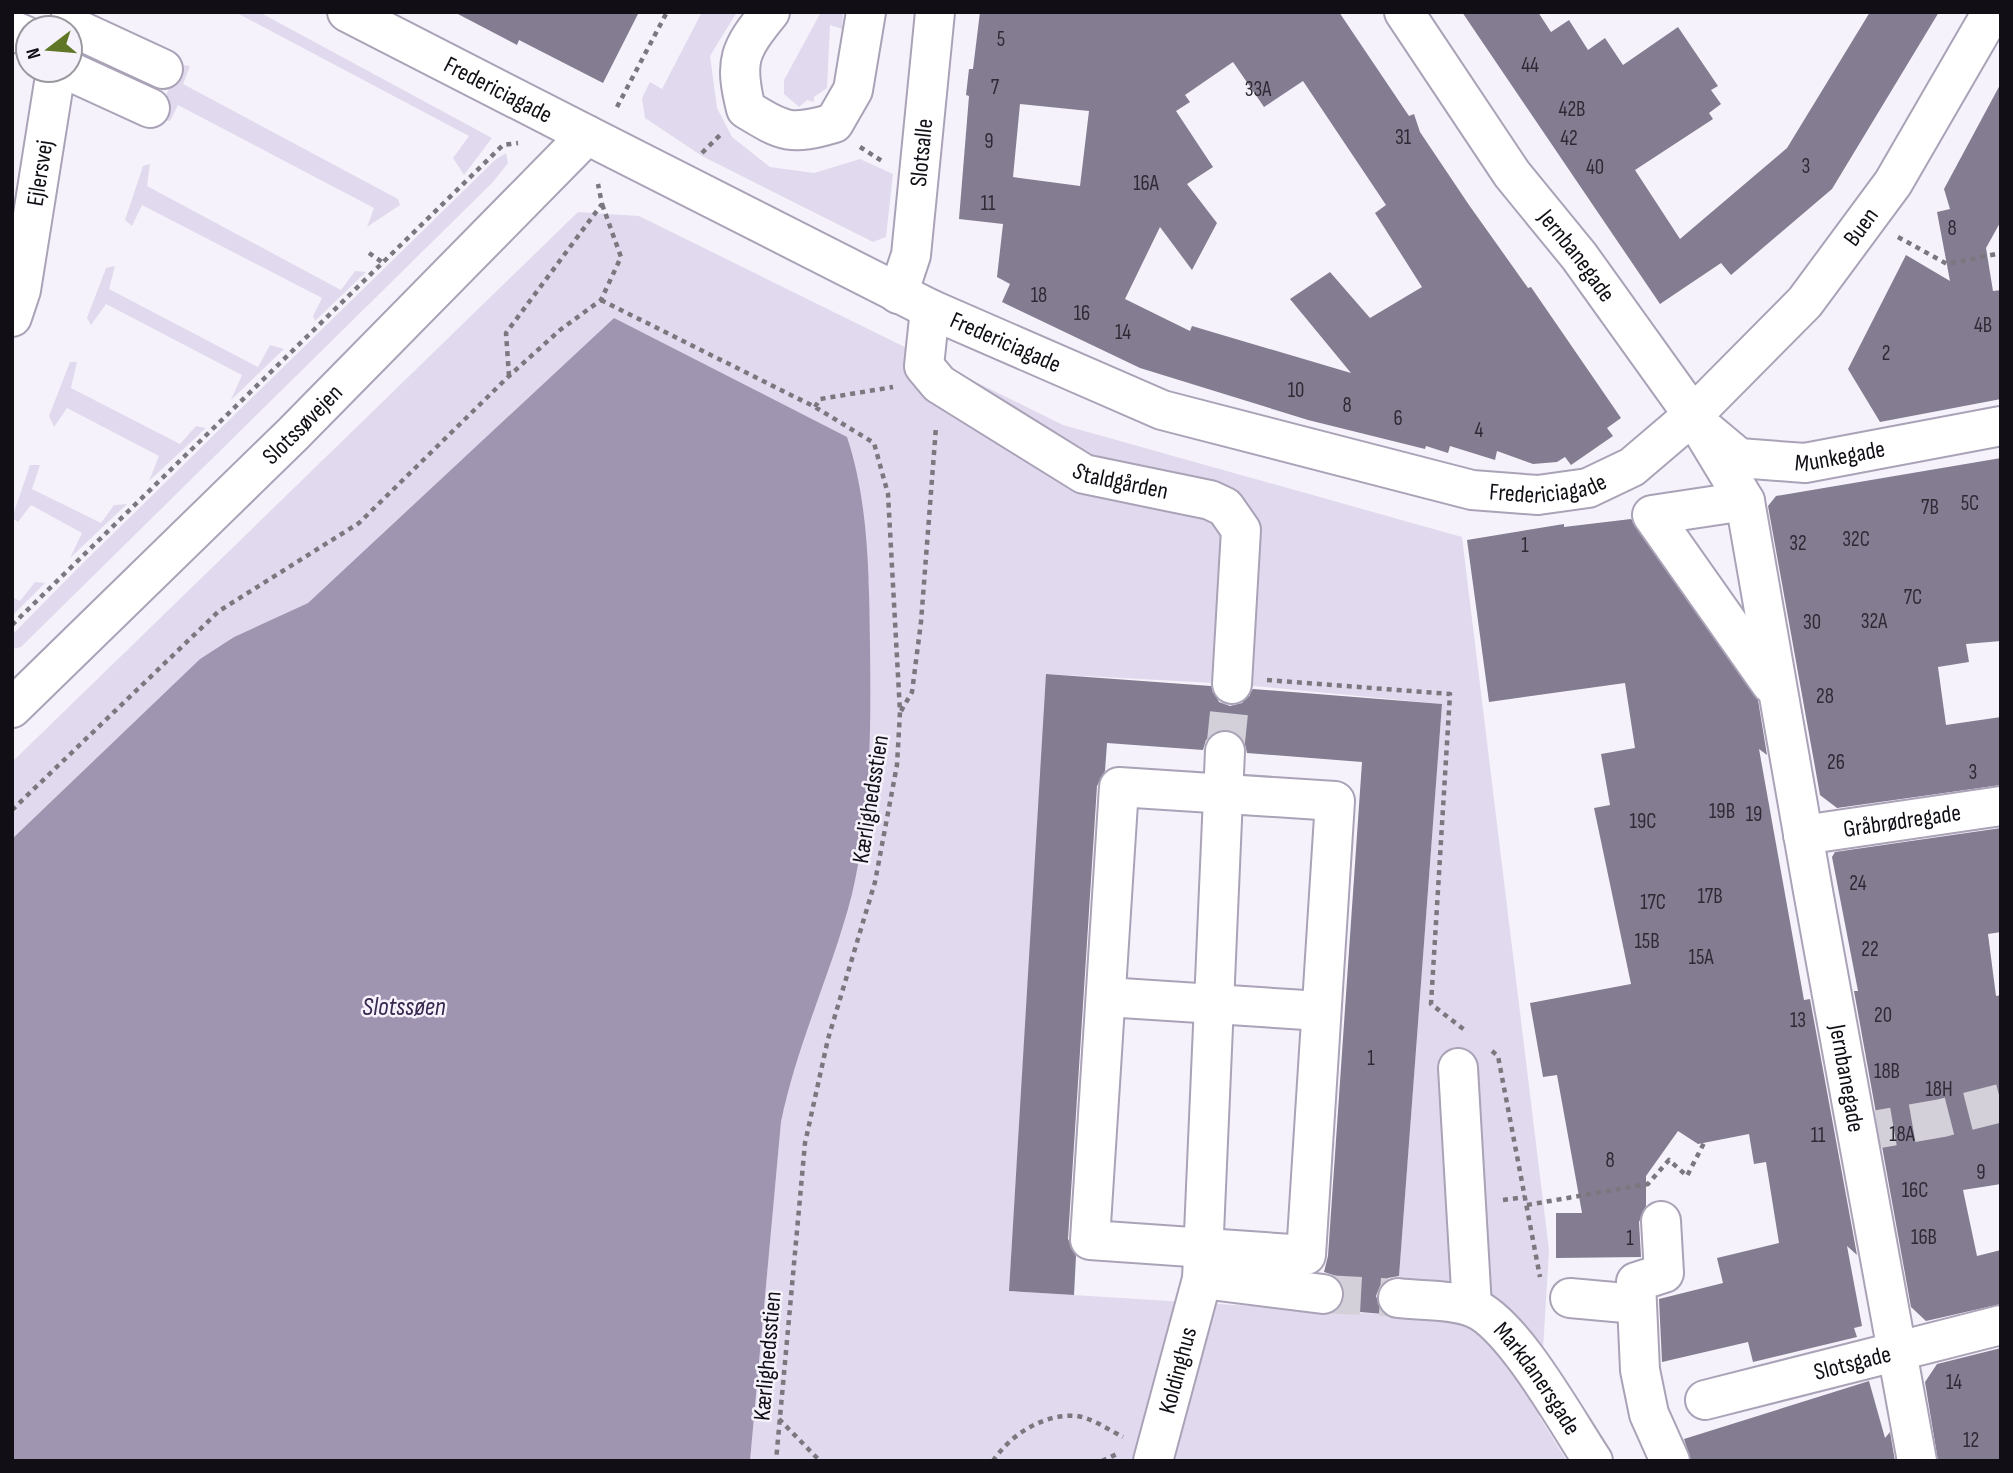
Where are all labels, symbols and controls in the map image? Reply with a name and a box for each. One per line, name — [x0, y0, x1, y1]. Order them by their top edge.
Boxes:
north arrow — [14, 14, 84, 84]
house number: 5 — [997, 27, 1005, 52]
text: N — [22, 45, 47, 61]
street label: Fredericiagade — [439, 50, 557, 130]
house number: 44 — [1521, 53, 1539, 78]
house number: 7 — [991, 75, 1000, 100]
house number: 33A — [1245, 77, 1272, 102]
house number: 42B — [1559, 97, 1585, 122]
street label: Slotsalle — [904, 117, 939, 188]
house number: 31 — [1395, 125, 1412, 150]
house number: 42 — [1560, 126, 1578, 151]
house number: 9 — [984, 129, 994, 154]
street label: Ejlersvej — [21, 138, 60, 208]
house number: 3 — [1802, 154, 1810, 179]
house number: 40 — [1586, 155, 1604, 180]
house number: 16A — [1133, 171, 1160, 196]
house number: 11 — [981, 191, 996, 216]
street label: Buen — [1837, 202, 1885, 252]
street label: Jernbanegade — [1531, 203, 1621, 308]
house number: 8 — [1947, 216, 1957, 241]
house number: 18 — [1031, 283, 1047, 308]
house number: 16 — [1074, 301, 1090, 326]
street label: Fredericiagade — [946, 306, 1065, 379]
house number: 4B — [1974, 313, 1992, 338]
house number: 14 — [1115, 320, 1131, 345]
house number: 2 — [1882, 341, 1890, 366]
street label: Slotssøvejen — [257, 378, 349, 471]
house number: 10 — [1288, 378, 1304, 403]
house number: 8 — [1342, 393, 1352, 418]
house number: 6 — [1393, 406, 1403, 431]
house number: 4 — [1475, 418, 1484, 443]
street label: Munkegade — [1794, 434, 1887, 478]
street label: Staldgården — [1067, 457, 1171, 506]
street label: Fredericiagade — [1488, 467, 1611, 510]
house number: 5C — [1961, 491, 1979, 516]
house number: 7B — [1921, 495, 1939, 520]
house number: 32C — [1842, 527, 1870, 552]
house number: 32 — [1789, 531, 1807, 556]
house number: 1 — [1521, 533, 1529, 558]
house number: 7C — [1904, 585, 1922, 610]
house number: 32A — [1861, 609, 1888, 634]
house number: 30 — [1803, 610, 1821, 635]
house number: 28 — [1816, 684, 1834, 709]
street label: Kærlighedsstien — [846, 733, 895, 865]
house number: 26 — [1827, 750, 1845, 775]
house number: 3 — [1969, 760, 1977, 785]
street label: Gråbrødregade — [1841, 798, 1963, 844]
house number: 19B — [1709, 799, 1735, 824]
house number: 19 — [1746, 802, 1762, 827]
house number: 19C — [1630, 809, 1656, 834]
house number: 24 — [1849, 871, 1867, 896]
house number: 17B — [1697, 884, 1723, 909]
house number: 17C — [1640, 890, 1666, 915]
house number: 15B — [1634, 929, 1660, 954]
house number: 22 — [1861, 937, 1879, 962]
house number: 15A — [1689, 945, 1714, 970]
water label: Slotssøen — [362, 992, 446, 1023]
house number: 20 — [1874, 1003, 1892, 1028]
house number: 13 — [1790, 1008, 1806, 1033]
street label: Jernbanegade — [1822, 1021, 1871, 1135]
house number: 1 — [1367, 1046, 1375, 1071]
house number: 18B — [1874, 1059, 1900, 1084]
house number: 18H — [1925, 1077, 1953, 1102]
house number: 18A — [1889, 1122, 1916, 1147]
house number: 11 — [1811, 1123, 1826, 1148]
house number: 8 — [1605, 1148, 1615, 1173]
house number: 9 — [1976, 1160, 1986, 1185]
house number: 16C — [1902, 1178, 1928, 1203]
house number: 16B — [1911, 1225, 1937, 1250]
house number: 1 — [1626, 1226, 1634, 1251]
street label: Kærlighedsstien — [747, 1290, 788, 1422]
street label: Markdanersgade — [1487, 1316, 1587, 1440]
street label: Koldinghus — [1152, 1324, 1203, 1417]
street label: Slotsgade — [1811, 1339, 1894, 1387]
house number: 14 — [1946, 1370, 1962, 1395]
house number: 12 — [1963, 1428, 1979, 1453]

